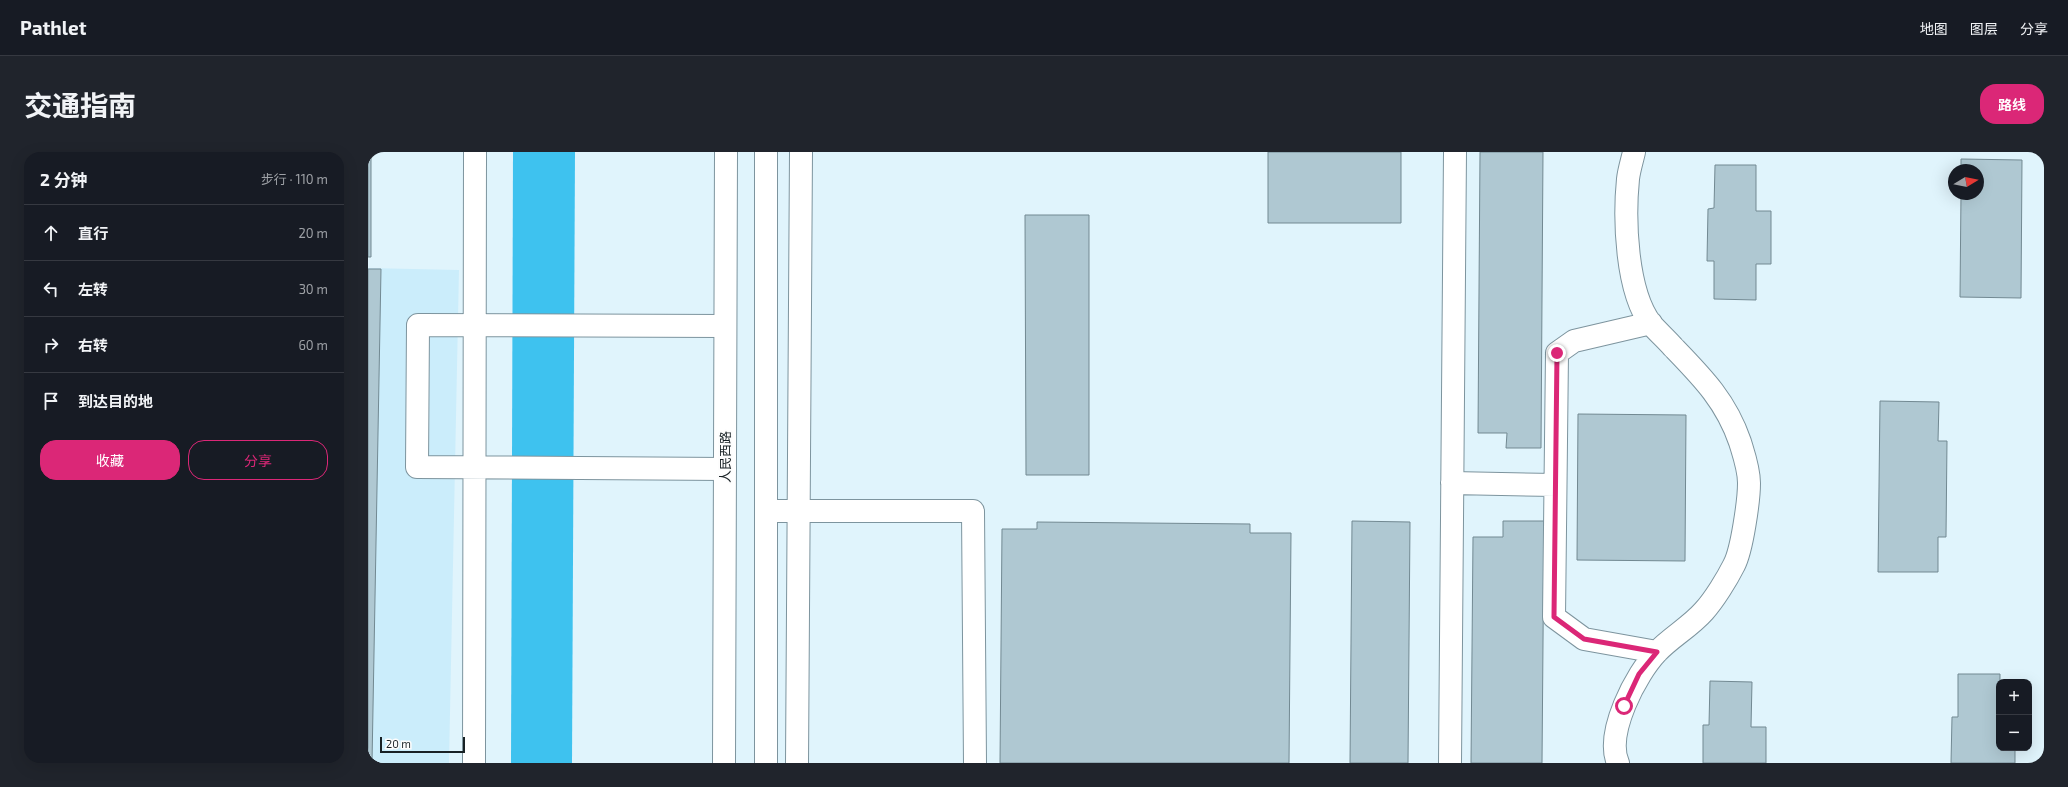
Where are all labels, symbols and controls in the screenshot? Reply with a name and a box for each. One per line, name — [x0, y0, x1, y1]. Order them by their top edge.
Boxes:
text: Pathlet — [20, 16, 86, 39]
text: 地图 — [1920, 20, 1948, 37]
text: 图层 — [1970, 20, 1998, 37]
text: 分享 — [2020, 20, 2048, 37]
button: 路线 — [1980, 84, 2044, 124]
text: 交通指南 — [24, 88, 136, 122]
north arrow — [1948, 164, 1984, 200]
text: 2 分钟 — [40, 169, 88, 189]
text: 步行 · 110 m — [261, 171, 328, 187]
icon: ahead — [40, 222, 62, 244]
text: 直行 — [78, 224, 108, 242]
text: 20 m — [299, 225, 328, 241]
icon: left — [40, 278, 62, 300]
text: 左转 — [78, 280, 108, 298]
text: 30 m — [299, 281, 328, 297]
icon: right — [40, 334, 62, 356]
text: 右转 — [78, 336, 108, 354]
text: 60 m — [298, 337, 328, 353]
route end — [1548, 344, 1566, 362]
icon: arrive — [40, 390, 62, 412]
text: 到达目的地 — [78, 392, 153, 410]
street label: 人民西路 — [717, 431, 733, 483]
button: 收藏 — [40, 440, 180, 480]
button: 分享 — [188, 440, 328, 480]
map controls — [1996, 679, 2032, 751]
button: + — [1996, 679, 2032, 715]
route start — [1615, 697, 1633, 715]
button: − — [1996, 715, 2032, 751]
scale bar — [380, 735, 465, 754]
text: 20 m — [386, 737, 411, 750]

